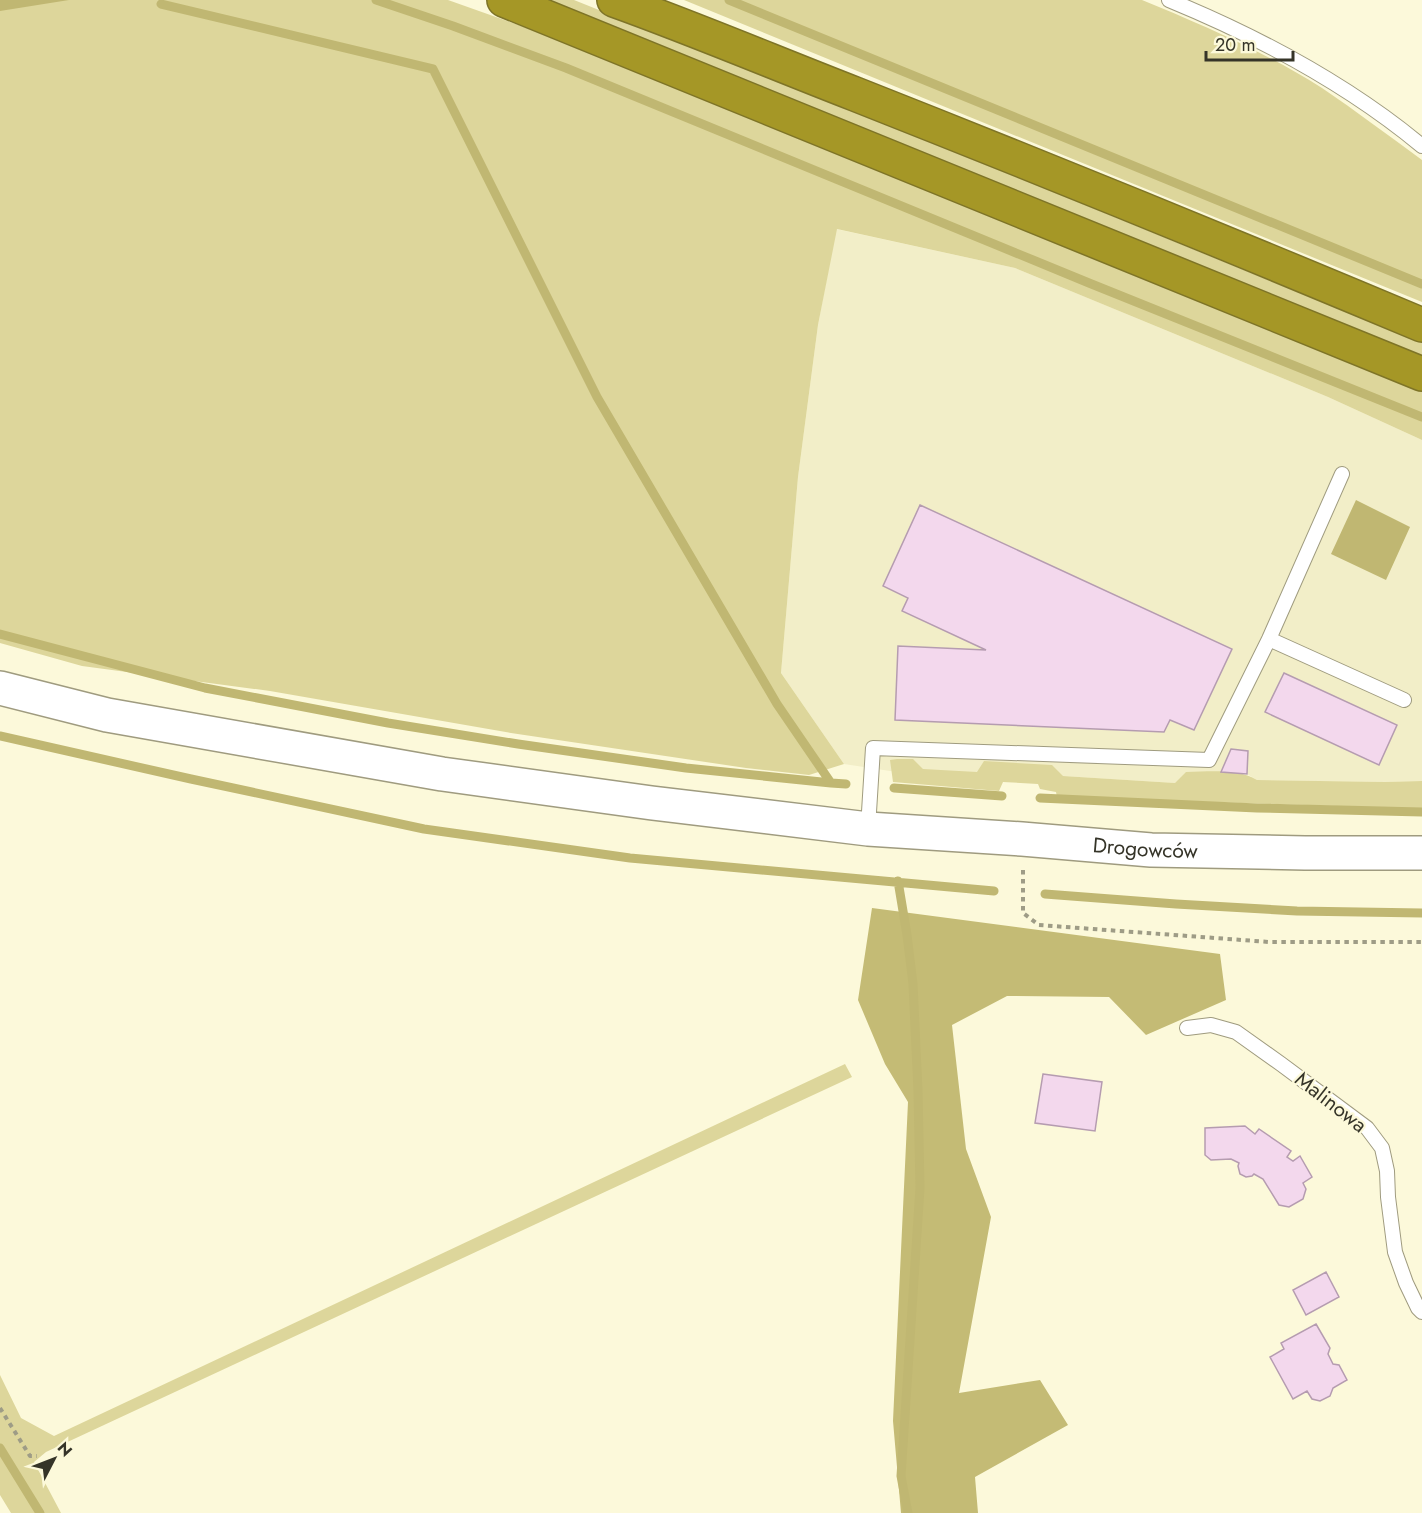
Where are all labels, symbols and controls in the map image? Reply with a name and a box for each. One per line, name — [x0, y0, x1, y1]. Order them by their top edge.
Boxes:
scale bar — [1206, 24, 1293, 62]
text: 20 m — [1215, 32, 1255, 58]
street label: Drogowców — [1091, 830, 1199, 866]
street label: Malinowa — [1289, 1064, 1373, 1140]
north arrow — [24, 1429, 84, 1489]
text: N — [52, 1437, 78, 1462]

